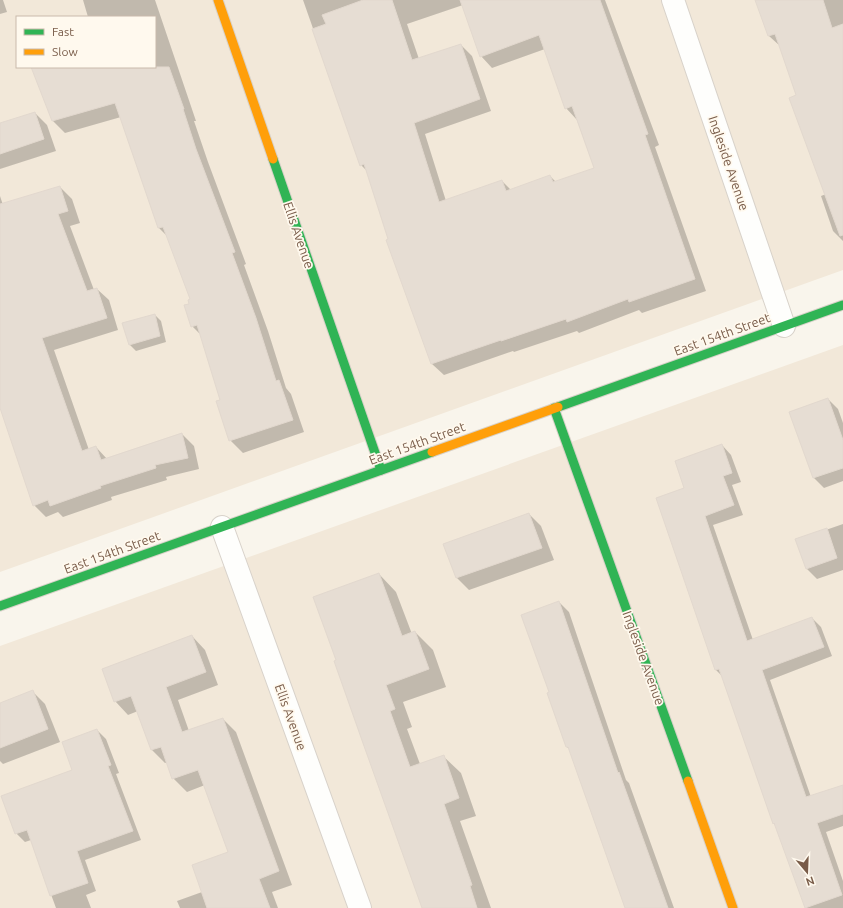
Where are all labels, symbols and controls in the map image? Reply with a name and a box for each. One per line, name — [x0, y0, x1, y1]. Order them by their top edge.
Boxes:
legend — [16, 16, 156, 68]
text: Fast — [52, 25, 74, 38]
text: Slow — [52, 45, 78, 58]
street label: Ingleside Avenue — [706, 114, 752, 212]
street label: Ellis Avenue — [281, 200, 317, 270]
street label: East 154th Street — [672, 310, 772, 358]
street label: East 154th Street — [367, 419, 467, 467]
street label: East 154th Street — [62, 528, 162, 576]
street label: Ingleside Avenue — [620, 609, 668, 707]
street label: Ellis Avenue — [273, 682, 309, 752]
north arrow — [787, 852, 827, 892]
text: N — [804, 874, 816, 888]

